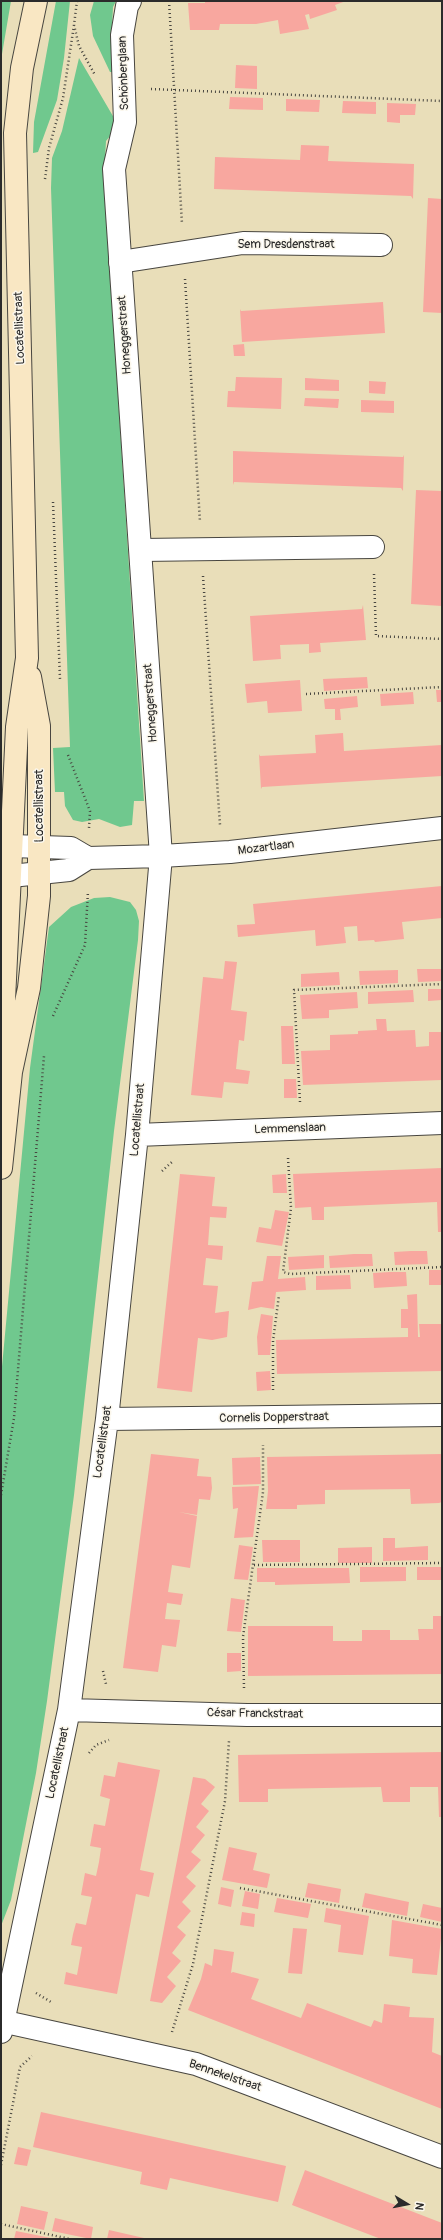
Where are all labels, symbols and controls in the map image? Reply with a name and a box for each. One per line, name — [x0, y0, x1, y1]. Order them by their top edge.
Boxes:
street label: Schönberglaan — [116, 35, 132, 111]
street label: Sem Dresdenstraat — [237, 238, 335, 252]
street label: Locatellistraat — [12, 291, 28, 365]
street label: Honeggerstraat — [115, 295, 135, 375]
street label: Honeggerstraat — [141, 663, 161, 743]
street label: Locatellistraat — [33, 769, 47, 843]
street label: Mozartlaan — [237, 837, 295, 859]
street label: Locatellistraat — [128, 1083, 148, 1157]
street label: Lemmenslaan — [254, 1121, 326, 1137]
street label: Locatellistraat — [91, 1405, 115, 1479]
street label: Cornelis Dopperstraat — [219, 1410, 329, 1426]
street label: César Franckstraat — [207, 1706, 303, 1722]
street label: Locatellistraat — [43, 1726, 73, 1800]
street label: Bennekelstraat — [187, 2057, 263, 2095]
north arrow — [387, 2184, 427, 2224]
text: N — [412, 2201, 426, 2211]

